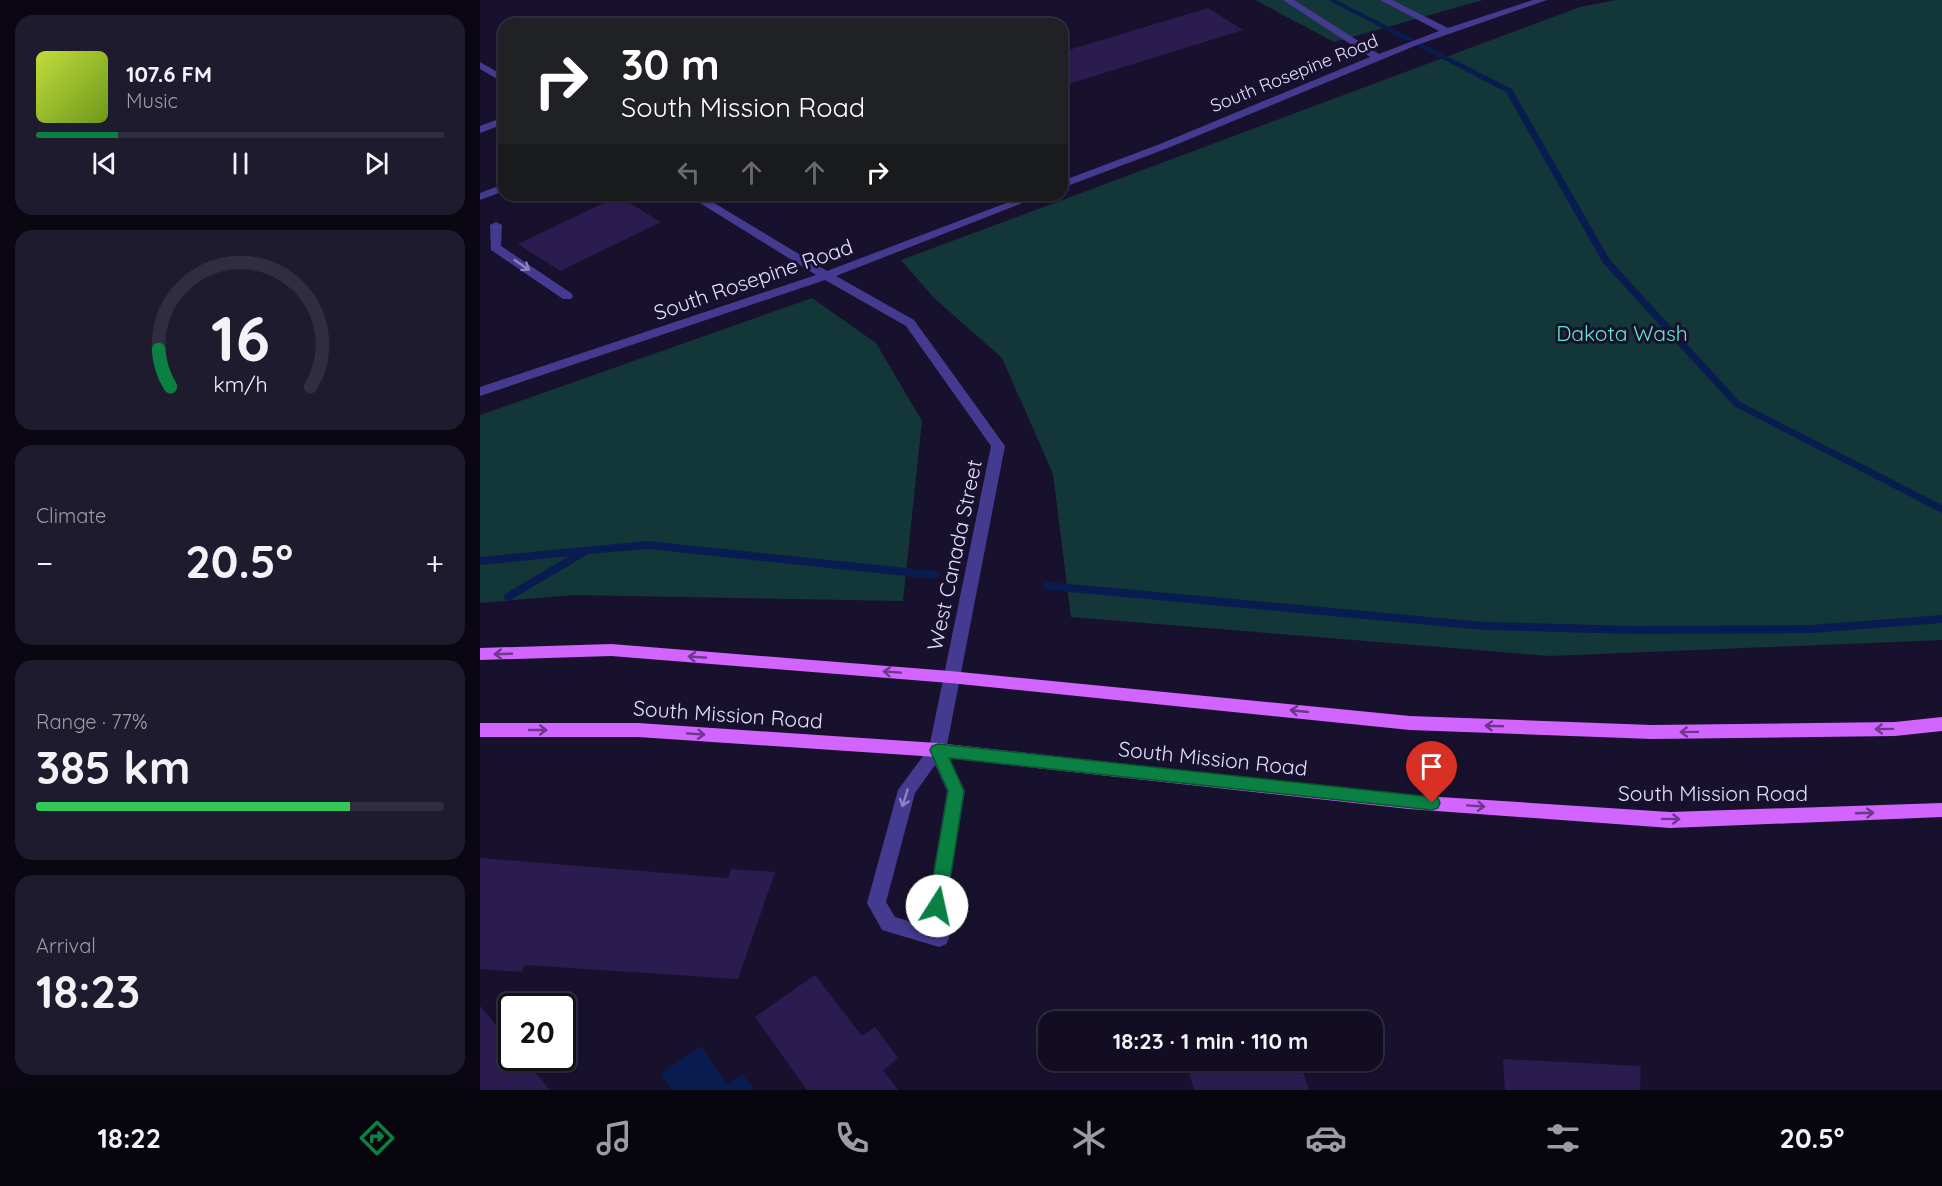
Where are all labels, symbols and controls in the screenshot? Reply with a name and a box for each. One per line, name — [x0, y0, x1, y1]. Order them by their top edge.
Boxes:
street label: South Rosepine Road — [1207, 29, 1381, 117]
text: 30 m — [621, 38, 720, 91]
icon: right — [522, 42, 600, 120]
text: 107.6 FM — [126, 60, 212, 88]
text: Music — [126, 88, 178, 113]
text: South Mission Road — [621, 90, 865, 124]
icon: previous — [88, 147, 121, 180]
icon: pause — [224, 147, 257, 180]
icon: next — [360, 147, 393, 180]
icon: left — [672, 156, 705, 189]
icon: ahead — [735, 156, 768, 189]
icon: ahead — [798, 156, 831, 189]
icon: right — [861, 156, 894, 189]
street label: South Rosepine Road — [650, 233, 856, 325]
one-way arrow — [513, 259, 529, 271]
text: 16 — [211, 299, 269, 377]
park label: Dakota Wash — [1556, 320, 1688, 346]
text: km/h — [213, 371, 267, 397]
street label: West Canada Street — [921, 457, 987, 653]
text: Climate — [36, 503, 106, 528]
text: 20.5° — [185, 533, 293, 589]
text: − — [36, 542, 53, 583]
text: + — [425, 542, 444, 583]
one-way arrow — [493, 648, 513, 659]
one-way arrow — [688, 651, 708, 662]
one-way arrow — [882, 666, 902, 677]
street label: South Mission Road — [632, 694, 824, 734]
one-way arrow — [1290, 706, 1310, 717]
text: Range · 77% — [36, 709, 147, 734]
one-way arrow — [1484, 720, 1504, 731]
one-way arrow — [1874, 723, 1894, 735]
one-way arrow — [528, 724, 548, 736]
one-way arrow — [1679, 726, 1699, 737]
one-way arrow — [686, 728, 706, 739]
street label: South Mission Road — [1117, 735, 1309, 781]
text: 385 km — [36, 739, 190, 795]
pin — [1406, 741, 1457, 803]
icon: arrive — [1415, 750, 1448, 783]
street label: South Mission Road — [1618, 780, 1808, 806]
one-way arrow — [899, 788, 910, 807]
one-way arrow — [1466, 801, 1486, 812]
one-way arrow — [1855, 808, 1875, 819]
one-way arrow — [1660, 814, 1680, 825]
position arrow — [905, 874, 969, 938]
text: Arrival — [36, 933, 96, 958]
text: 18:23 — [36, 963, 140, 1019]
speed limit sign: 20 — [498, 993, 576, 1071]
text: 18:23 · 1 min · 110 m — [1113, 1027, 1308, 1055]
icon: directions — [356, 1117, 398, 1159]
icon: music — [593, 1117, 635, 1159]
icon: phone — [831, 1117, 873, 1159]
icon: climate — [1068, 1117, 1110, 1159]
icon: car — [1305, 1117, 1347, 1159]
icon: filters — [1542, 1117, 1584, 1159]
text: 18:22 — [98, 1121, 161, 1155]
text: 20.5° — [1780, 1121, 1844, 1155]

